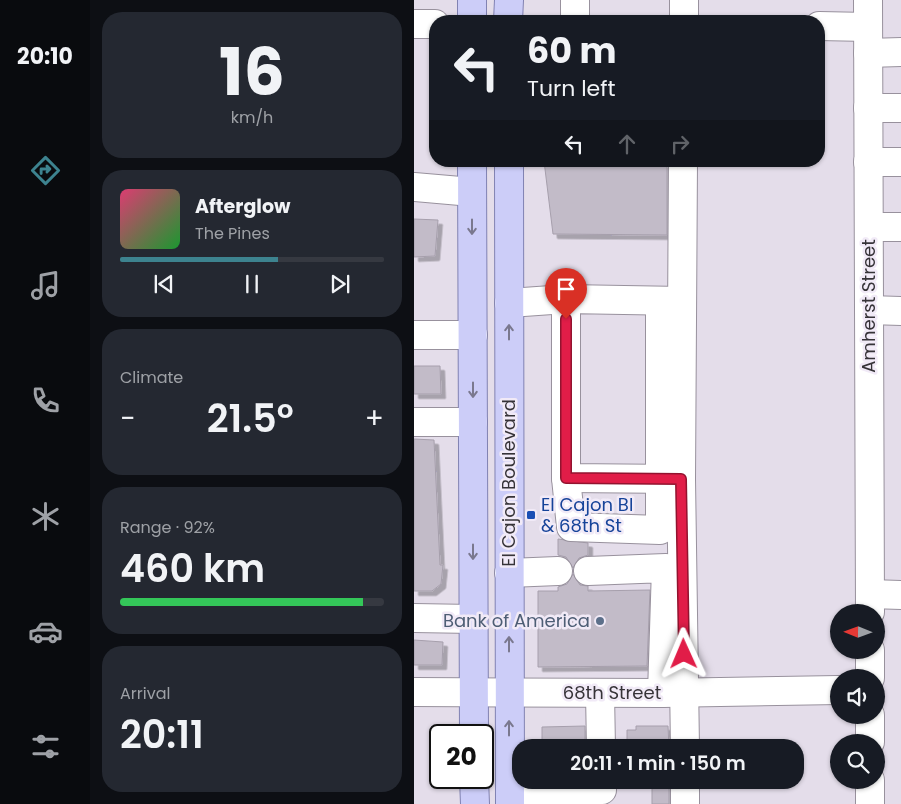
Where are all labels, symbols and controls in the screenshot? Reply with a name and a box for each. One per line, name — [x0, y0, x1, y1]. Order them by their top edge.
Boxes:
text: 60 m — [527, 26, 617, 75]
text: 16 — [219, 27, 285, 118]
icon: left — [444, 35, 509, 100]
text: 20:10 — [17, 41, 73, 72]
text: Turn left — [527, 73, 615, 104]
text: km/h — [231, 106, 273, 129]
icon: left — [560, 130, 588, 158]
icon: ahead — [613, 130, 641, 158]
icon: right — [666, 130, 694, 158]
icon: directions — [28, 153, 63, 188]
text: Afterglow — [195, 193, 290, 220]
one-way arrow — [467, 219, 477, 235]
text: The Pines — [195, 222, 270, 245]
street label: Amherst Street — [856, 239, 881, 373]
icon: music — [28, 268, 63, 303]
pin — [545, 268, 587, 319]
icon: previous — [150, 270, 178, 298]
icon: pause — [238, 270, 266, 298]
icon: next — [326, 270, 354, 298]
icon: arrive — [552, 275, 580, 303]
one-way arrow — [504, 324, 514, 340]
text: Climate — [120, 366, 183, 389]
one-way arrow — [468, 382, 478, 398]
icon: phone — [28, 383, 63, 418]
text: 21.5° — [207, 392, 294, 445]
text: − — [120, 399, 135, 438]
text: + — [365, 399, 384, 438]
street label: El Cajon Boulevard — [496, 399, 521, 567]
place label: El Cajon Bl & 68th St — [541, 492, 633, 538]
icon: climate — [28, 499, 63, 534]
marker: El Cajon Bl & 68th St — [525, 509, 537, 521]
text: Range · 92% — [120, 516, 215, 539]
text: 460 km — [120, 542, 265, 595]
one-way arrow — [468, 544, 478, 560]
north arrow — [830, 604, 885, 659]
map controls — [830, 604, 885, 789]
place label: Bank of America — [443, 608, 590, 633]
icon: car — [28, 614, 63, 649]
marker: Bank of America — [594, 615, 606, 627]
position arrow — [657, 627, 709, 679]
one-way arrow — [504, 636, 514, 652]
button: sound — [830, 669, 885, 724]
street label: 68th Street — [563, 680, 661, 705]
text: Arrival — [120, 682, 170, 705]
text: 20:11 — [120, 708, 204, 761]
one-way arrow — [504, 720, 514, 736]
speed limit sign: 20 — [429, 724, 494, 789]
icon: filters — [28, 729, 63, 764]
button: search — [830, 734, 885, 789]
text: 20:11 · 1 min · 150 m — [570, 750, 746, 777]

